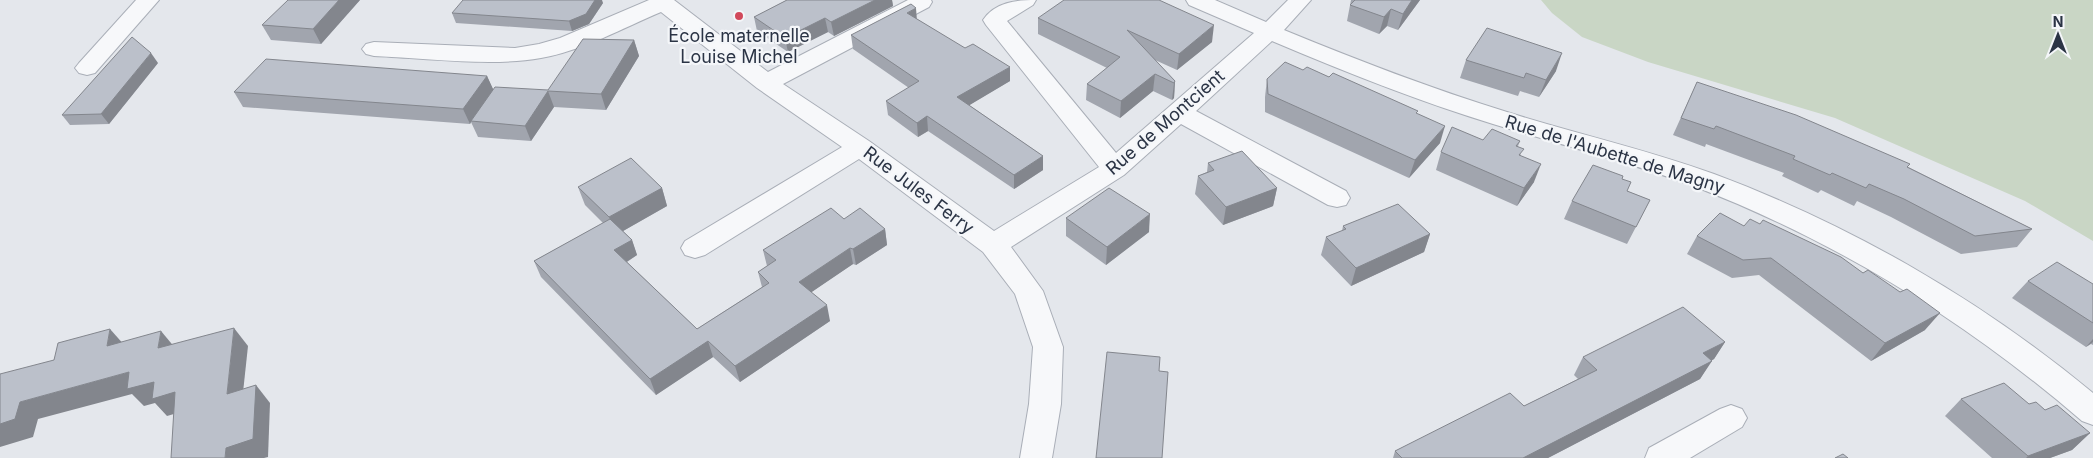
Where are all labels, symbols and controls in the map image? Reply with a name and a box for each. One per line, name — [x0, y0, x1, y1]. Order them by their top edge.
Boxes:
marker: École maternelle Louise Michel — [733, 10, 745, 22]
north arrow — [2033, 10, 2083, 60]
text: N — [2053, 13, 2063, 30]
place label: École maternelle Louise Michel — [668, 24, 810, 67]
street label: Rue de Montcient — [1102, 65, 1228, 179]
street label: Rue de l'Aubette de Magny — [1503, 111, 1727, 197]
street label: Rue Jules Ferry — [860, 142, 978, 238]

